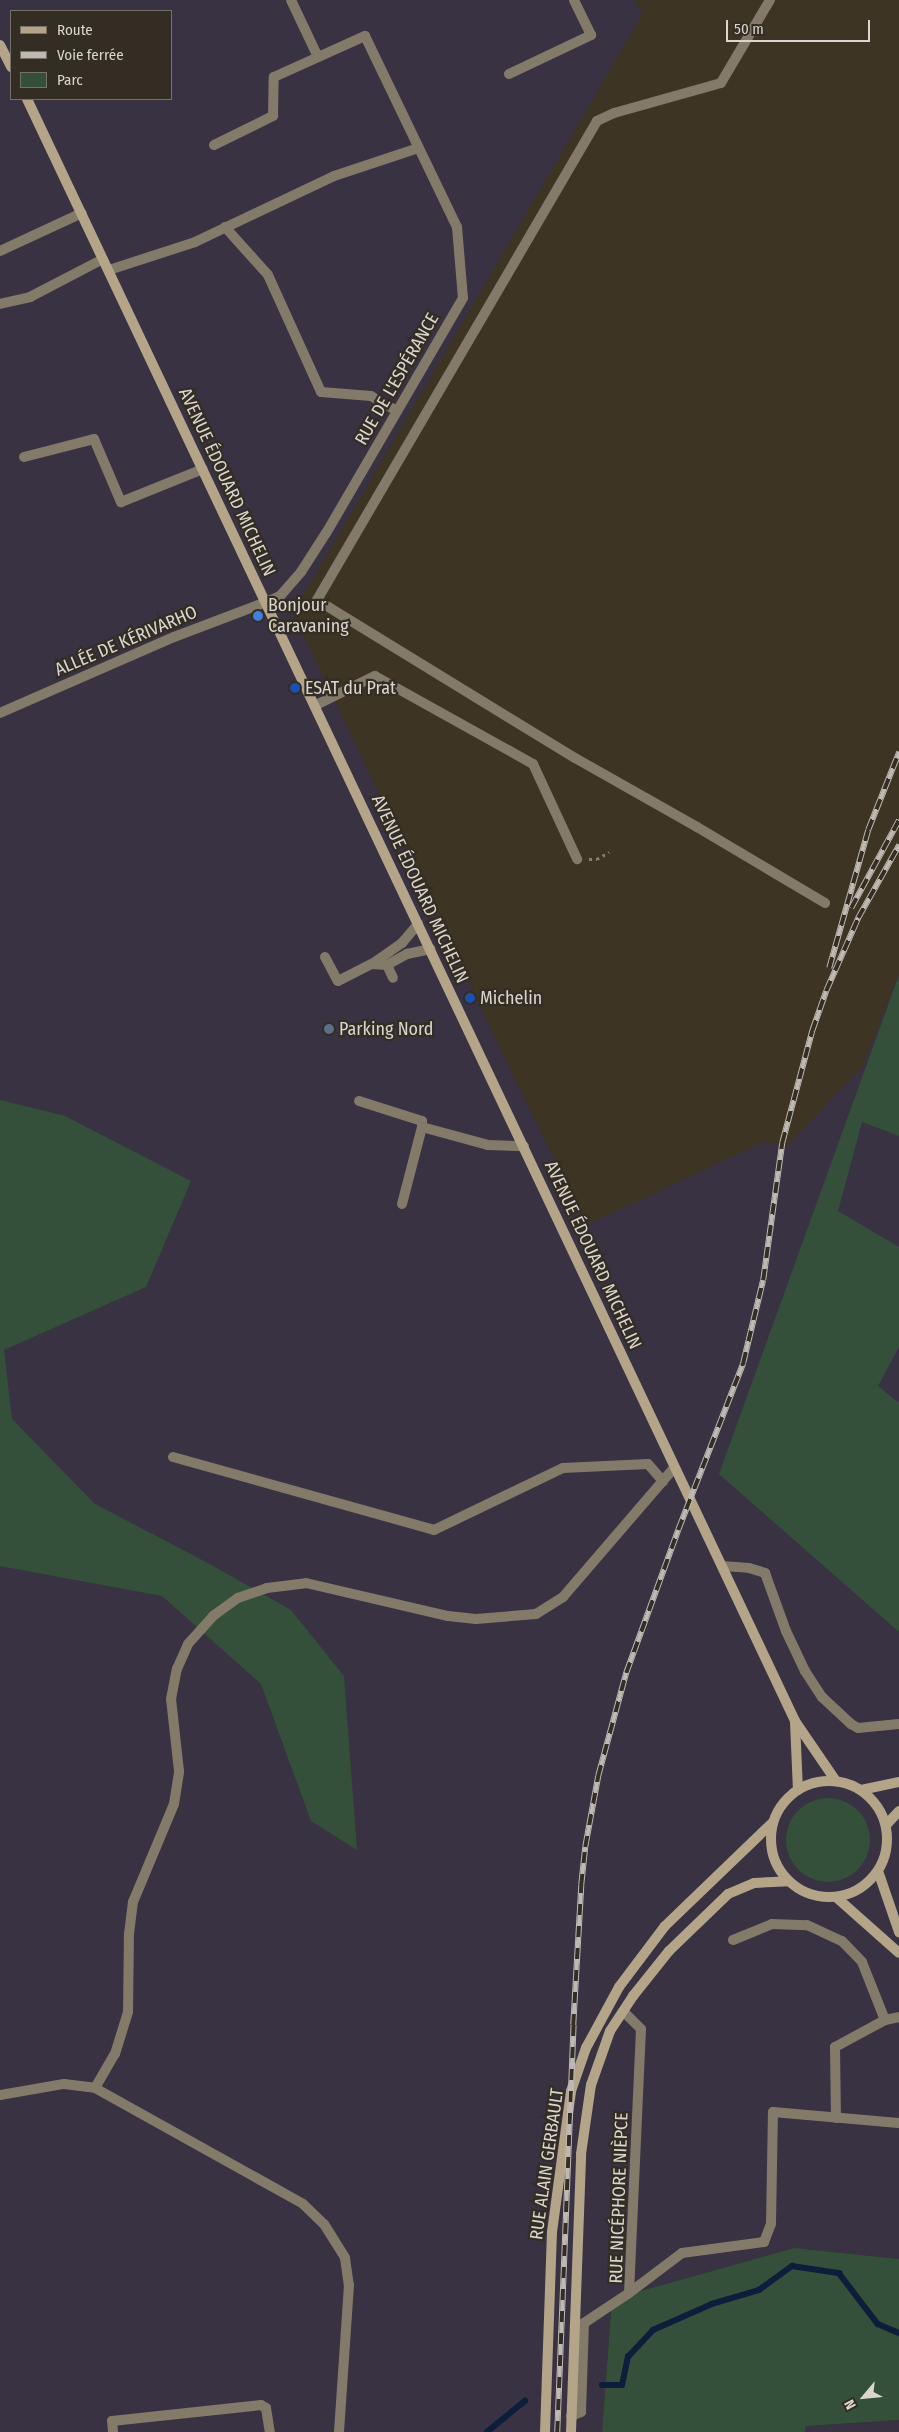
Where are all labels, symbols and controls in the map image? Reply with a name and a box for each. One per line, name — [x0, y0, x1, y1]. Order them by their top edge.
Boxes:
legend — [10, 10, 172, 100]
scale bar — [729, 10, 873, 42]
text: 50 m — [734, 20, 764, 38]
text: Route — [57, 21, 93, 39]
text: Voie ferrée — [57, 46, 124, 64]
text: Parc — [57, 71, 83, 89]
street label: RUE DE L'ESPÉRANCE — [350, 309, 444, 449]
street label: AVENUE ÉDOUARD MICHELIN — [174, 384, 280, 580]
place label: Bonjour Caravaning — [268, 595, 349, 638]
street label: ALLÉE DE KÉRIVARHO — [52, 601, 200, 681]
marker: Bonjour Caravaning — [252, 610, 264, 622]
place label: ESAT du Prat — [305, 677, 396, 699]
marker: ESAT du Prat — [289, 682, 301, 694]
street label: AVENUE ÉDOUARD MICHELIN — [367, 791, 473, 987]
place label: Michelin — [480, 987, 542, 1009]
marker: Michelin — [464, 992, 476, 1004]
place label: Parking Nord — [339, 1018, 433, 1040]
marker: Parking Nord — [323, 1023, 335, 1035]
street label: AVENUE ÉDOUARD MICHELIN — [540, 1157, 646, 1353]
street label: RUE ALAIN GERBAULT — [526, 2087, 568, 2241]
street label: RUE NICÉPHORE NIÈPCE — [605, 2112, 633, 2284]
north arrow — [839, 2372, 889, 2422]
text: N — [841, 2397, 860, 2412]

